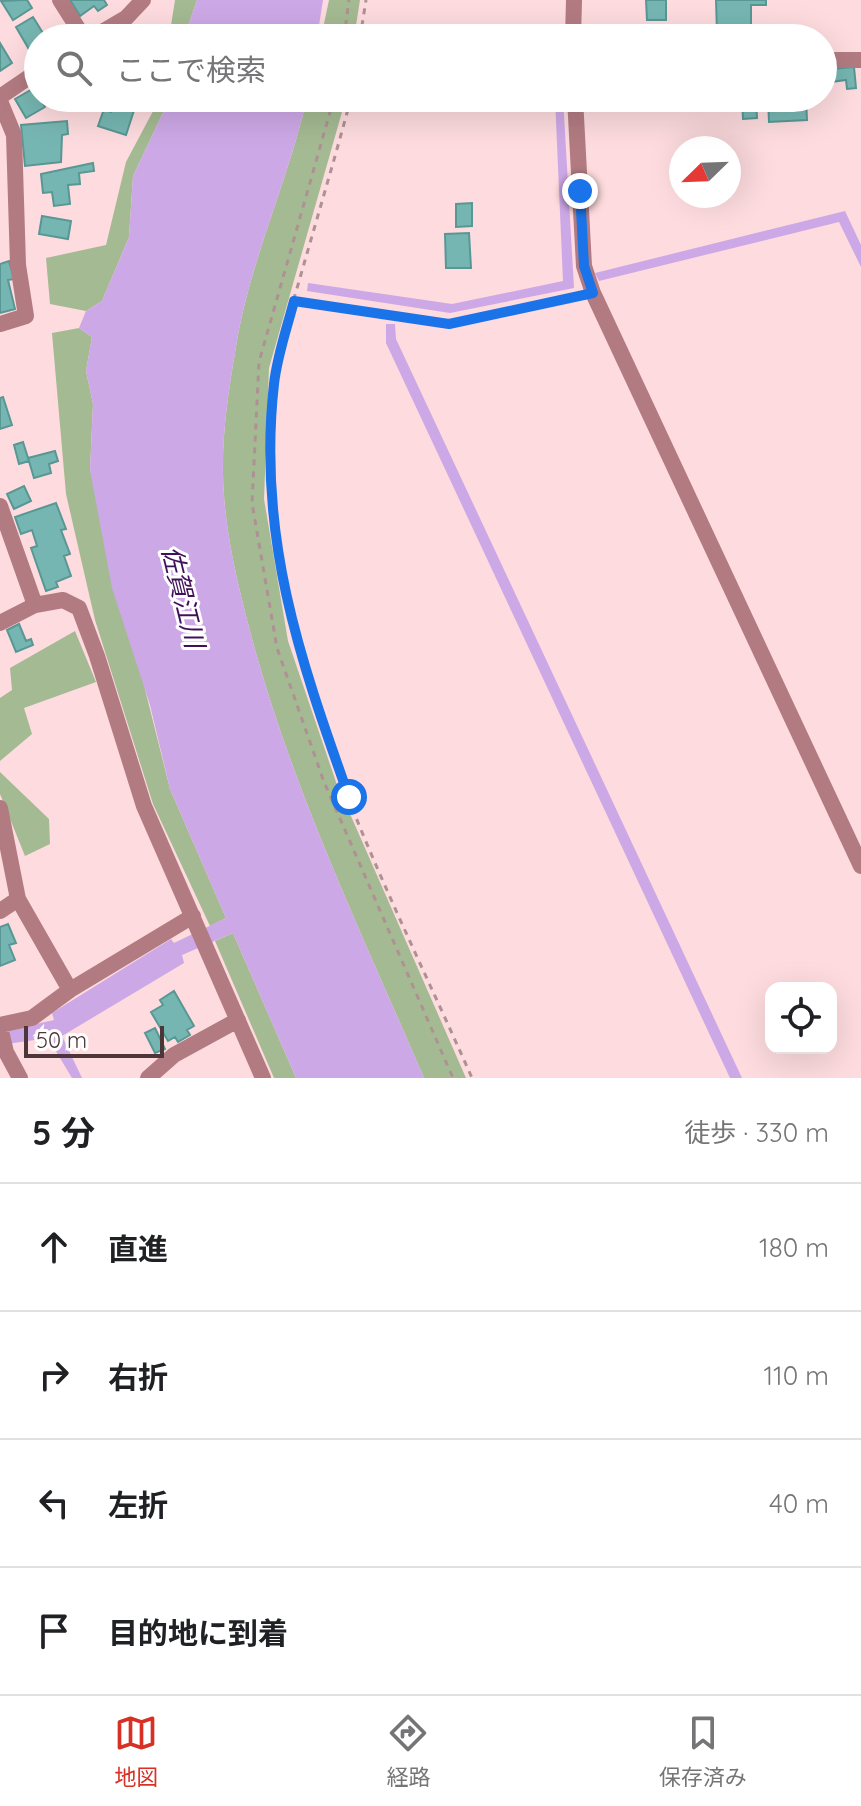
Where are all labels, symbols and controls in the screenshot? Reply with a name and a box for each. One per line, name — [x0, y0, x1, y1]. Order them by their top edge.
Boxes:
search box — [24, 24, 837, 112]
icon: search — [52, 46, 96, 90]
text: ここで検索 — [116, 51, 266, 89]
north arrow — [669, 136, 741, 208]
route end — [562, 173, 598, 209]
water label: 佐賀江川 — [155, 542, 213, 654]
route start — [331, 779, 367, 815]
map controls — [765, 982, 837, 1054]
button: locate — [765, 982, 837, 1054]
scale bar — [24, 1022, 164, 1058]
text: 50 m — [36, 1026, 87, 1054]
text: 5 分 — [32, 1111, 95, 1154]
text: 徒歩 · 330 m — [684, 1116, 829, 1149]
icon: ahead — [32, 1225, 76, 1269]
text: 直進 — [108, 1230, 168, 1268]
text: 180 m — [759, 1231, 829, 1264]
icon: right — [32, 1353, 76, 1397]
text: 右折 — [108, 1358, 168, 1396]
text: 110 m — [763, 1359, 829, 1392]
icon: left — [32, 1481, 76, 1525]
text: 左折 — [108, 1486, 168, 1524]
text: 40 m — [769, 1487, 829, 1520]
icon: arrive — [32, 1609, 76, 1653]
text: 目的地に到着 — [108, 1614, 288, 1652]
tab: 地図 — [114, 1711, 158, 1791]
tab: 経路 — [386, 1711, 431, 1791]
tab: 保存済み — [659, 1711, 747, 1791]

